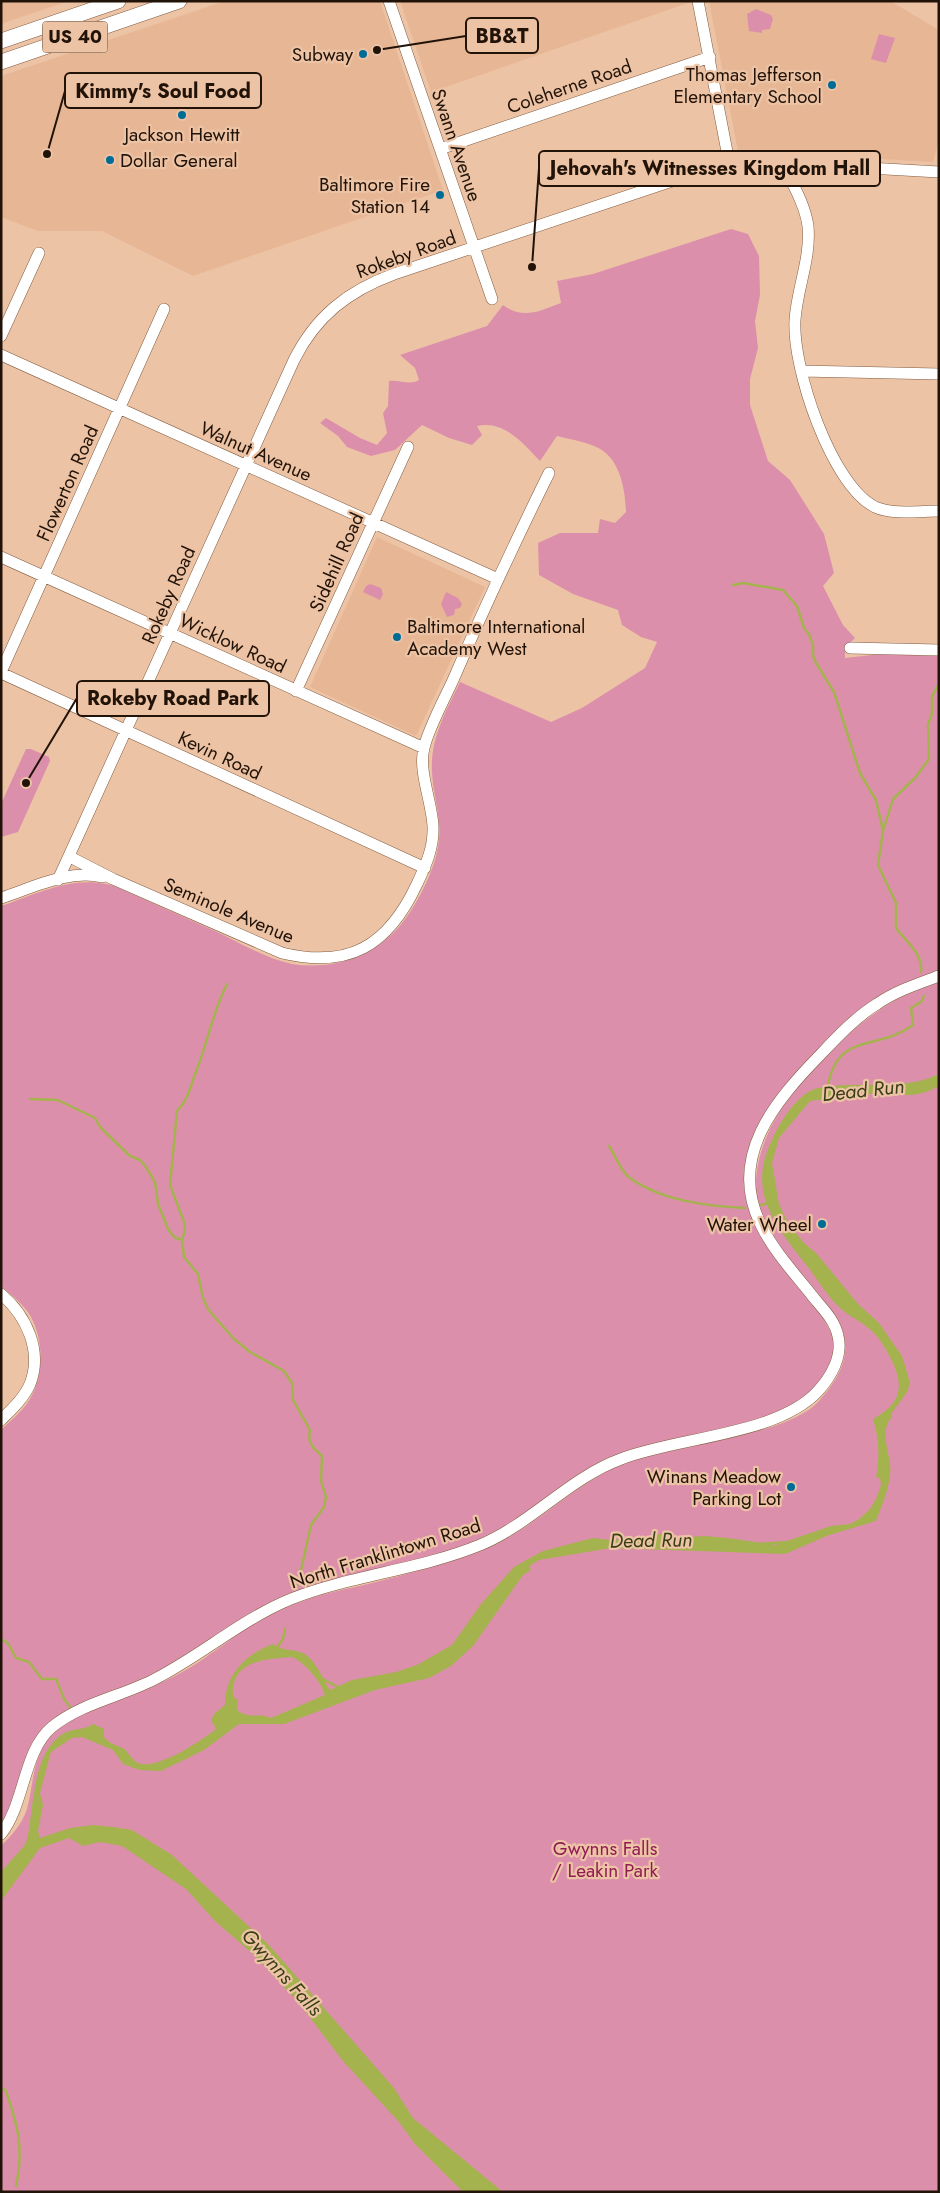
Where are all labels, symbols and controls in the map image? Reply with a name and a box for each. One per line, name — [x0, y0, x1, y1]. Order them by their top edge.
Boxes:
callout: BB&T — [466, 18, 538, 53]
road number: US 40 — [42, 22, 108, 52]
text: BB&T — [476, 22, 529, 51]
place label: Subway — [292, 41, 354, 68]
marker: Subway — [357, 48, 369, 60]
street label: Coleherne Road — [503, 53, 635, 120]
place label: Thomas Jefferson Elementary School — [673, 61, 822, 110]
callout: Kimmy's Soul Food — [65, 73, 261, 108]
text: Kimmy's Soul Food — [75, 77, 251, 106]
marker: Thomas Jefferson Elementary School — [826, 79, 838, 91]
street label: Swann Avenue — [425, 85, 488, 205]
marker: Jackson Hewitt — [176, 109, 188, 121]
place label: Jackson Hewitt — [122, 121, 240, 148]
place label: Dollar General — [120, 147, 238, 174]
callout: Jehovah's Witnesses Kingdom Hall — [539, 151, 880, 186]
marker: Dollar General — [104, 154, 116, 166]
text: Jehovah's Witnesses Kingdom Hall — [546, 154, 870, 183]
place label: Baltimore Fire Station 14 — [319, 171, 430, 220]
marker: Baltimore Fire Station 14 — [434, 189, 446, 201]
street label: Rokeby Road — [352, 224, 460, 285]
street label: Walnut Avenue — [196, 415, 316, 488]
street label: Flowerton Road — [30, 421, 105, 546]
street label: Sidehill Road — [303, 508, 370, 616]
street label: Rokeby Road — [135, 542, 202, 648]
street label: Wicklow Road — [175, 607, 291, 680]
place label: Baltimore International Academy West — [407, 613, 586, 662]
marker: Baltimore International Academy West — [391, 631, 403, 643]
callout: Rokeby Road Park — [77, 681, 269, 716]
text: Rokeby Road Park — [87, 684, 260, 713]
street label: Kevin Road — [173, 724, 266, 787]
street label: Seminole Avenue — [159, 871, 298, 950]
water label: Dead Run — [820, 1072, 906, 1109]
place label: Water Wheel — [707, 1211, 812, 1238]
marker: Water Wheel — [816, 1218, 828, 1230]
place label: Winans Meadow Parking Lot — [647, 1463, 781, 1512]
marker: Winans Meadow Parking Lot — [785, 1481, 797, 1493]
street label: North Franklintown Road — [286, 1512, 484, 1595]
water label: Dead Run — [609, 1525, 693, 1556]
park label: Gwynns Falls / Leakin Park — [552, 1835, 659, 1884]
water label: Gwynns Falls — [234, 1922, 329, 2023]

